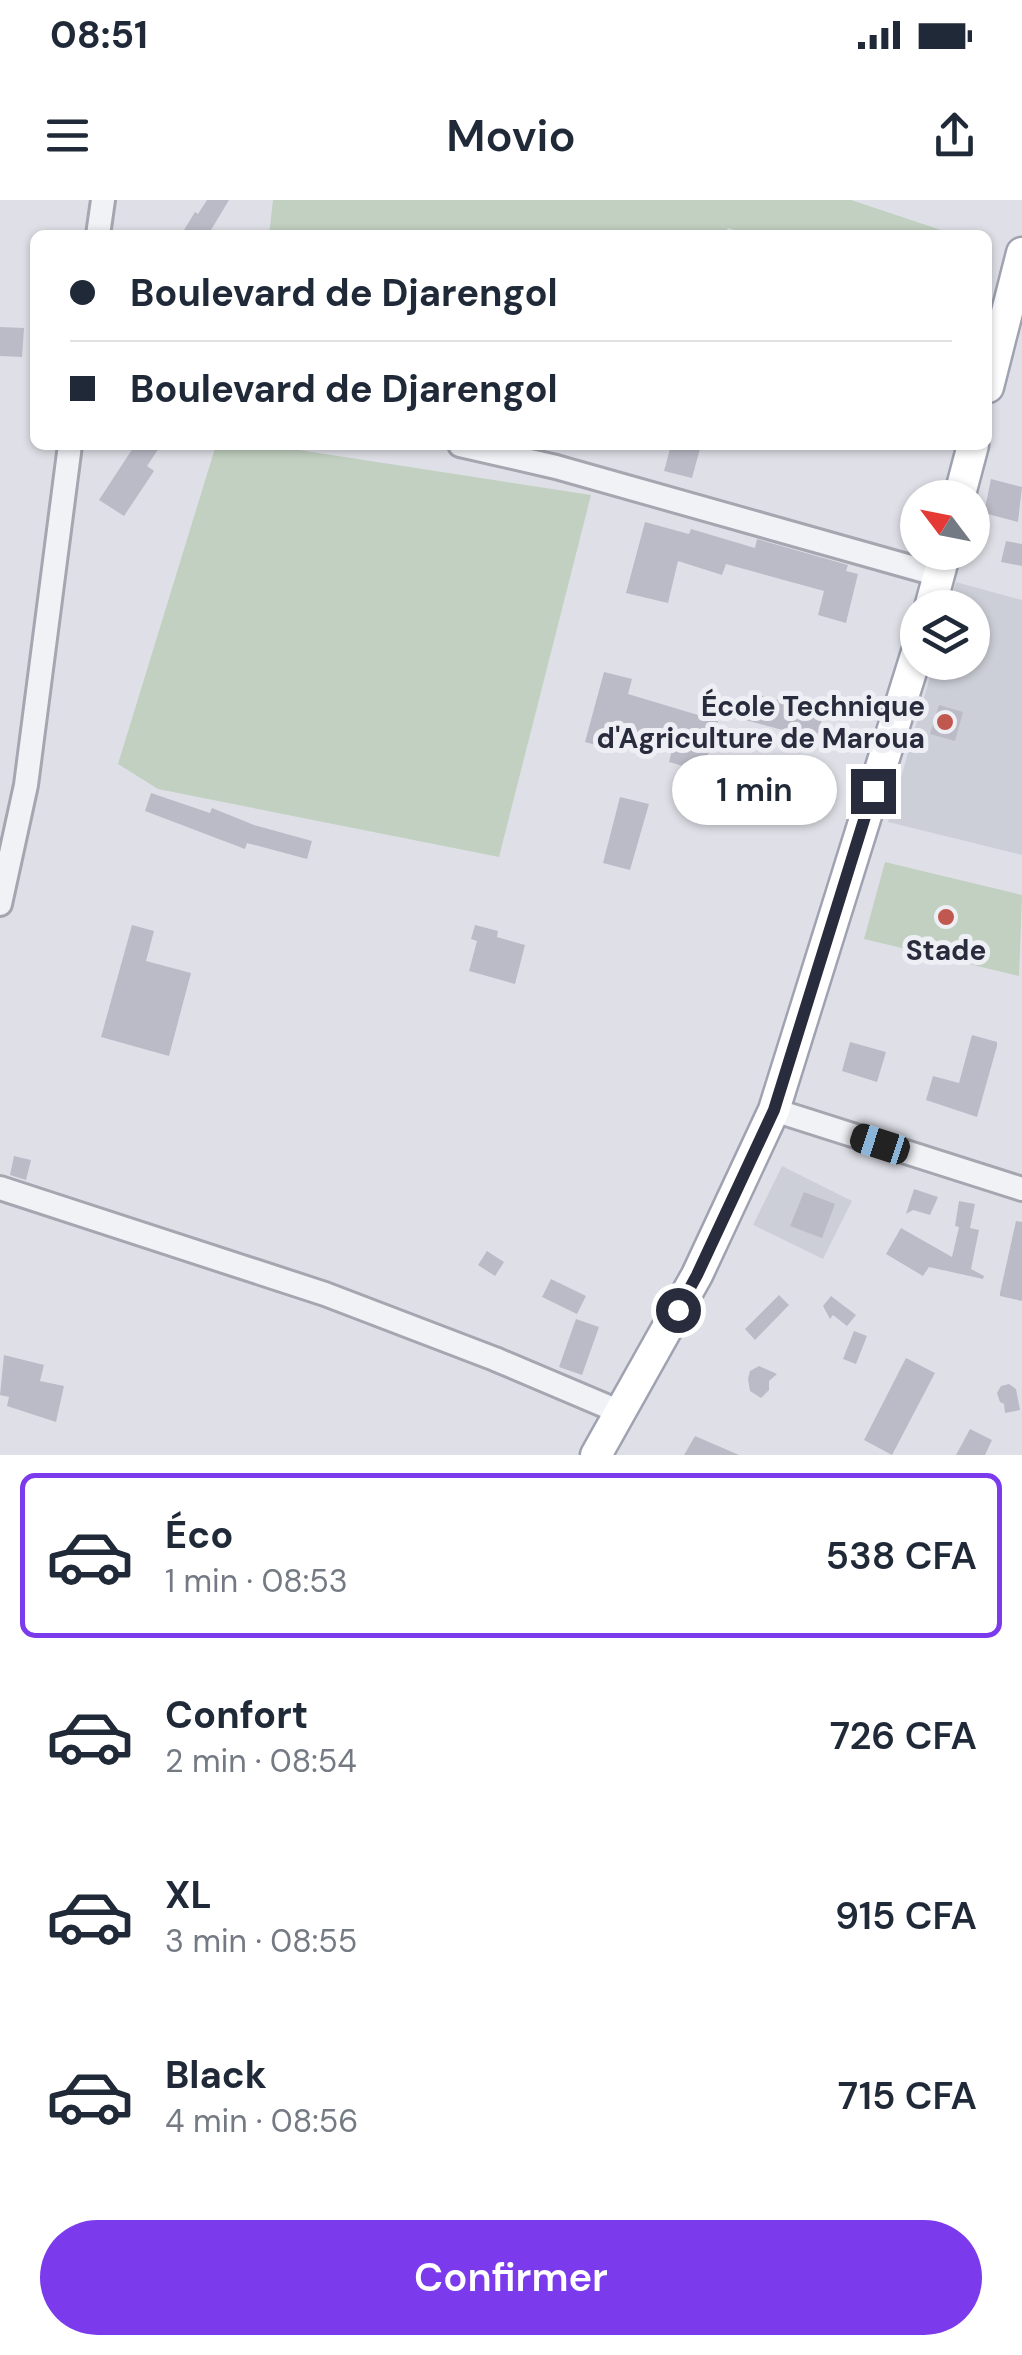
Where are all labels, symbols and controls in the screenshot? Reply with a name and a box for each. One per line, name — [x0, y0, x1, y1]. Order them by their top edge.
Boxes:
text: 08:51 — [50, 10, 148, 60]
text: Movio — [446, 106, 576, 165]
icon: menu — [40, 108, 95, 163]
icon: share — [927, 108, 982, 163]
text: Boulevard de Djarengol — [130, 268, 558, 318]
text: Boulevard de Djarengol — [130, 364, 558, 414]
north arrow — [900, 480, 990, 570]
map controls — [900, 480, 990, 680]
button: layers — [900, 590, 990, 680]
place label: École Technique d'Agriculture de Maroua — [597, 688, 925, 757]
marker: École Technique d'Agriculture de Maroua — [934, 711, 956, 733]
callout: 1 min — [673, 756, 838, 826]
text: 1 min — [716, 769, 793, 811]
route end — [851, 769, 896, 814]
marker: Stade — [935, 906, 957, 928]
place label: Stade — [906, 932, 986, 969]
car — [847, 1120, 913, 1168]
route start — [656, 1288, 701, 1333]
text: Éco — [165, 1510, 233, 1560]
icon: car — [45, 1511, 135, 1601]
text: 538 CFA — [825, 1531, 977, 1581]
text: 1 min · 08:53 — [165, 1560, 348, 1602]
text: Confort — [165, 1690, 308, 1740]
icon: car — [45, 1691, 135, 1781]
text: 726 CFA — [830, 1711, 977, 1761]
text: 2 min · 08:54 — [165, 1740, 357, 1782]
text: XL — [165, 1870, 212, 1920]
icon: car — [45, 1871, 135, 1961]
text: 915 CFA — [835, 1891, 977, 1941]
text: 3 min · 08:55 — [165, 1920, 357, 1962]
text: Black — [165, 2050, 267, 2100]
icon: car — [45, 2051, 135, 2141]
text: 715 CFA — [838, 2071, 977, 2121]
text: 4 min · 08:56 — [165, 2100, 358, 2142]
button: Confirmer — [40, 2220, 982, 2335]

